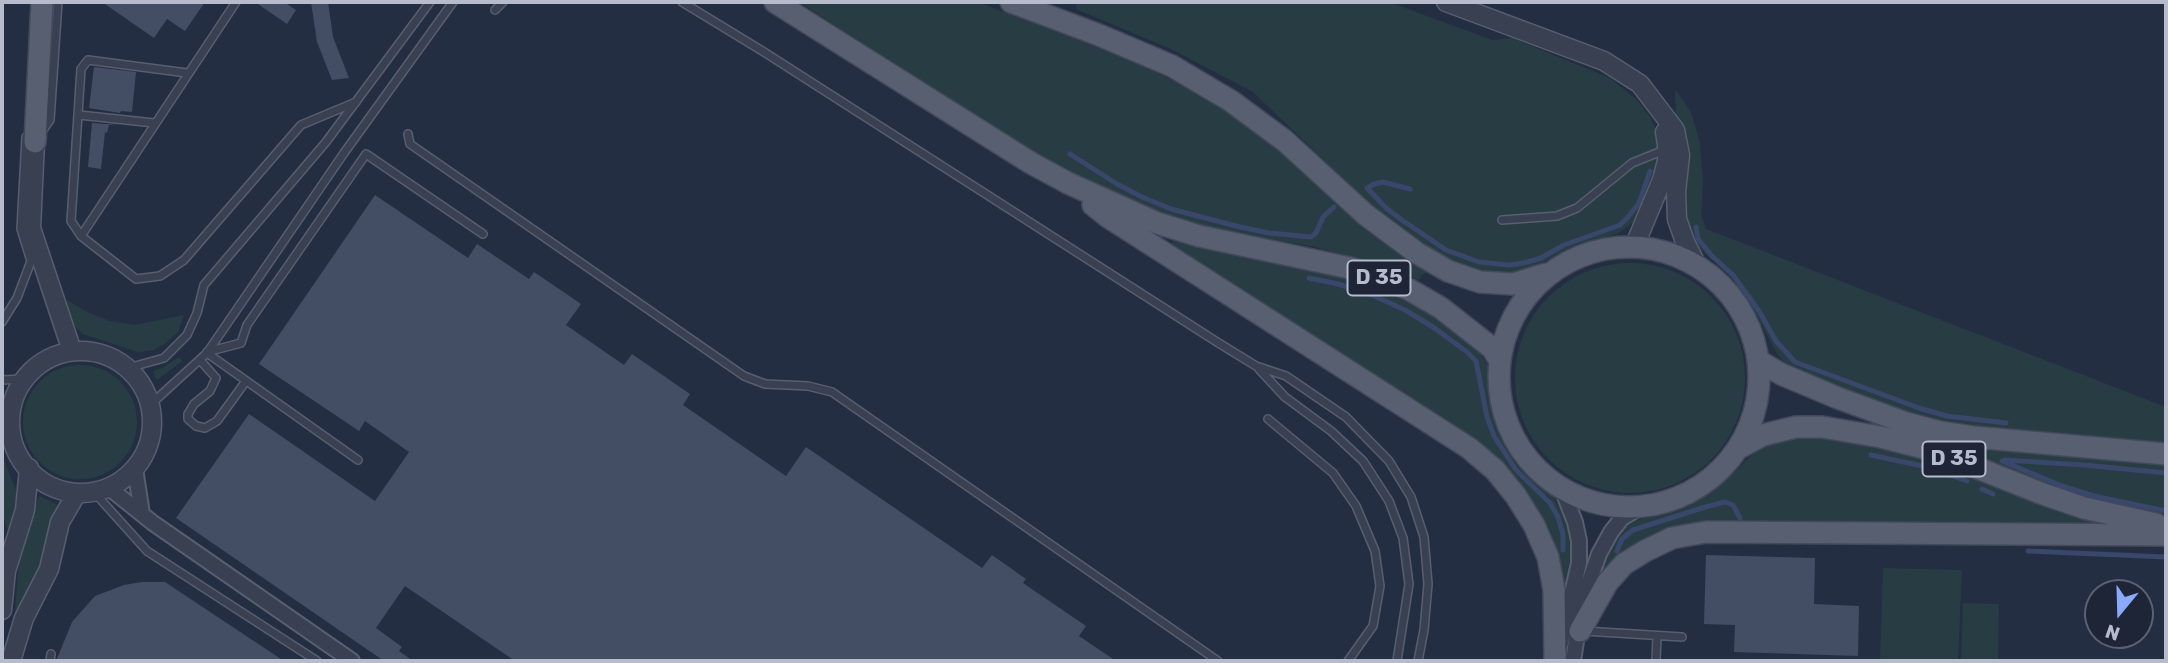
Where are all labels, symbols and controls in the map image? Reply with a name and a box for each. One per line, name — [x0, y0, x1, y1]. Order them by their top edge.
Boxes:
road number: D 35 — [1348, 260, 1410, 296]
road number: D 35 — [1923, 442, 1986, 476]
north arrow — [2084, 579, 2154, 649]
text: N — [2102, 619, 2123, 646]

